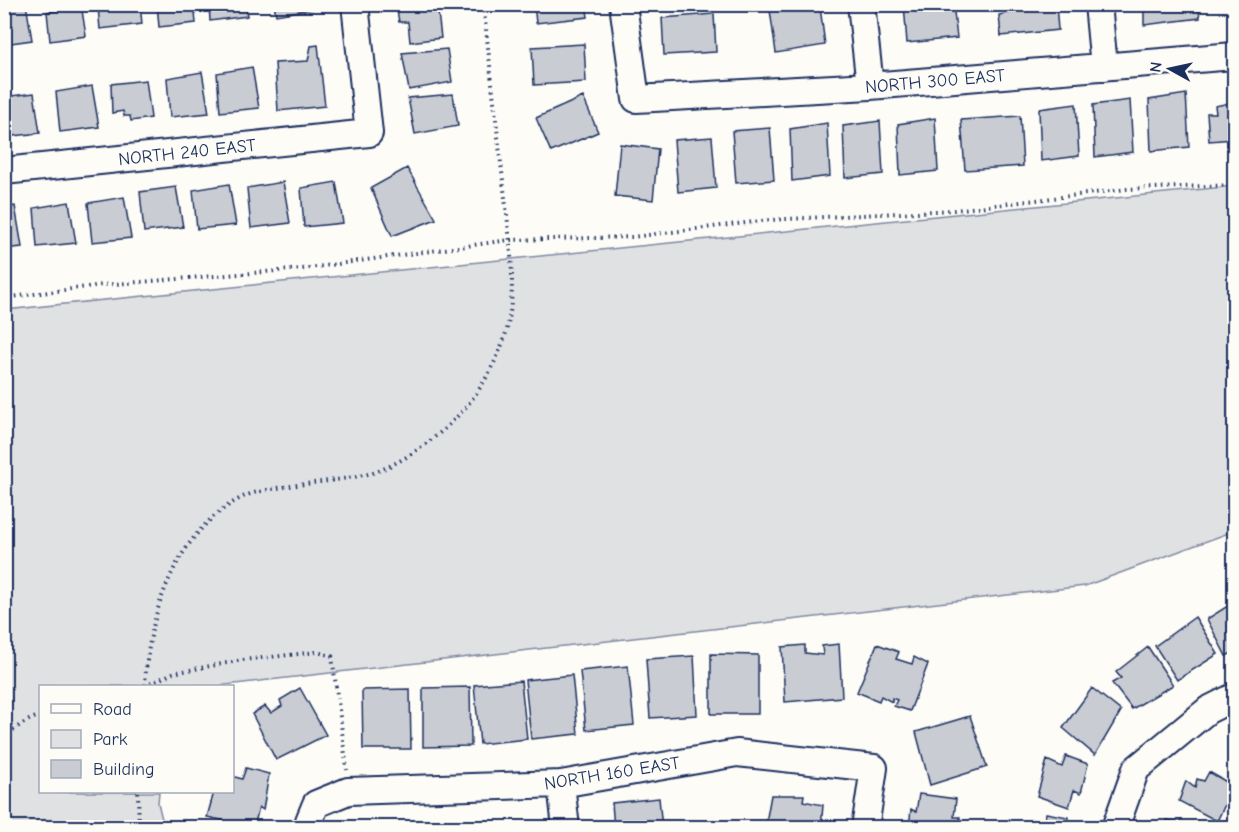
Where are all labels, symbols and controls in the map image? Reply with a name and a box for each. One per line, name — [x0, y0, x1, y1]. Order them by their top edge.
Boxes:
north arrow — [1140, 39, 1200, 99]
text: N — [1146, 61, 1166, 73]
street label: NORTH 300 EAST — [864, 65, 1006, 98]
street label: NORTH 240 EAST — [117, 135, 257, 170]
legend — [39, 685, 234, 793]
text: Road — [93, 699, 132, 720]
text: Park — [93, 729, 128, 750]
street label: NORTH 160 EAST — [543, 752, 682, 795]
text: Building — [93, 759, 155, 780]

